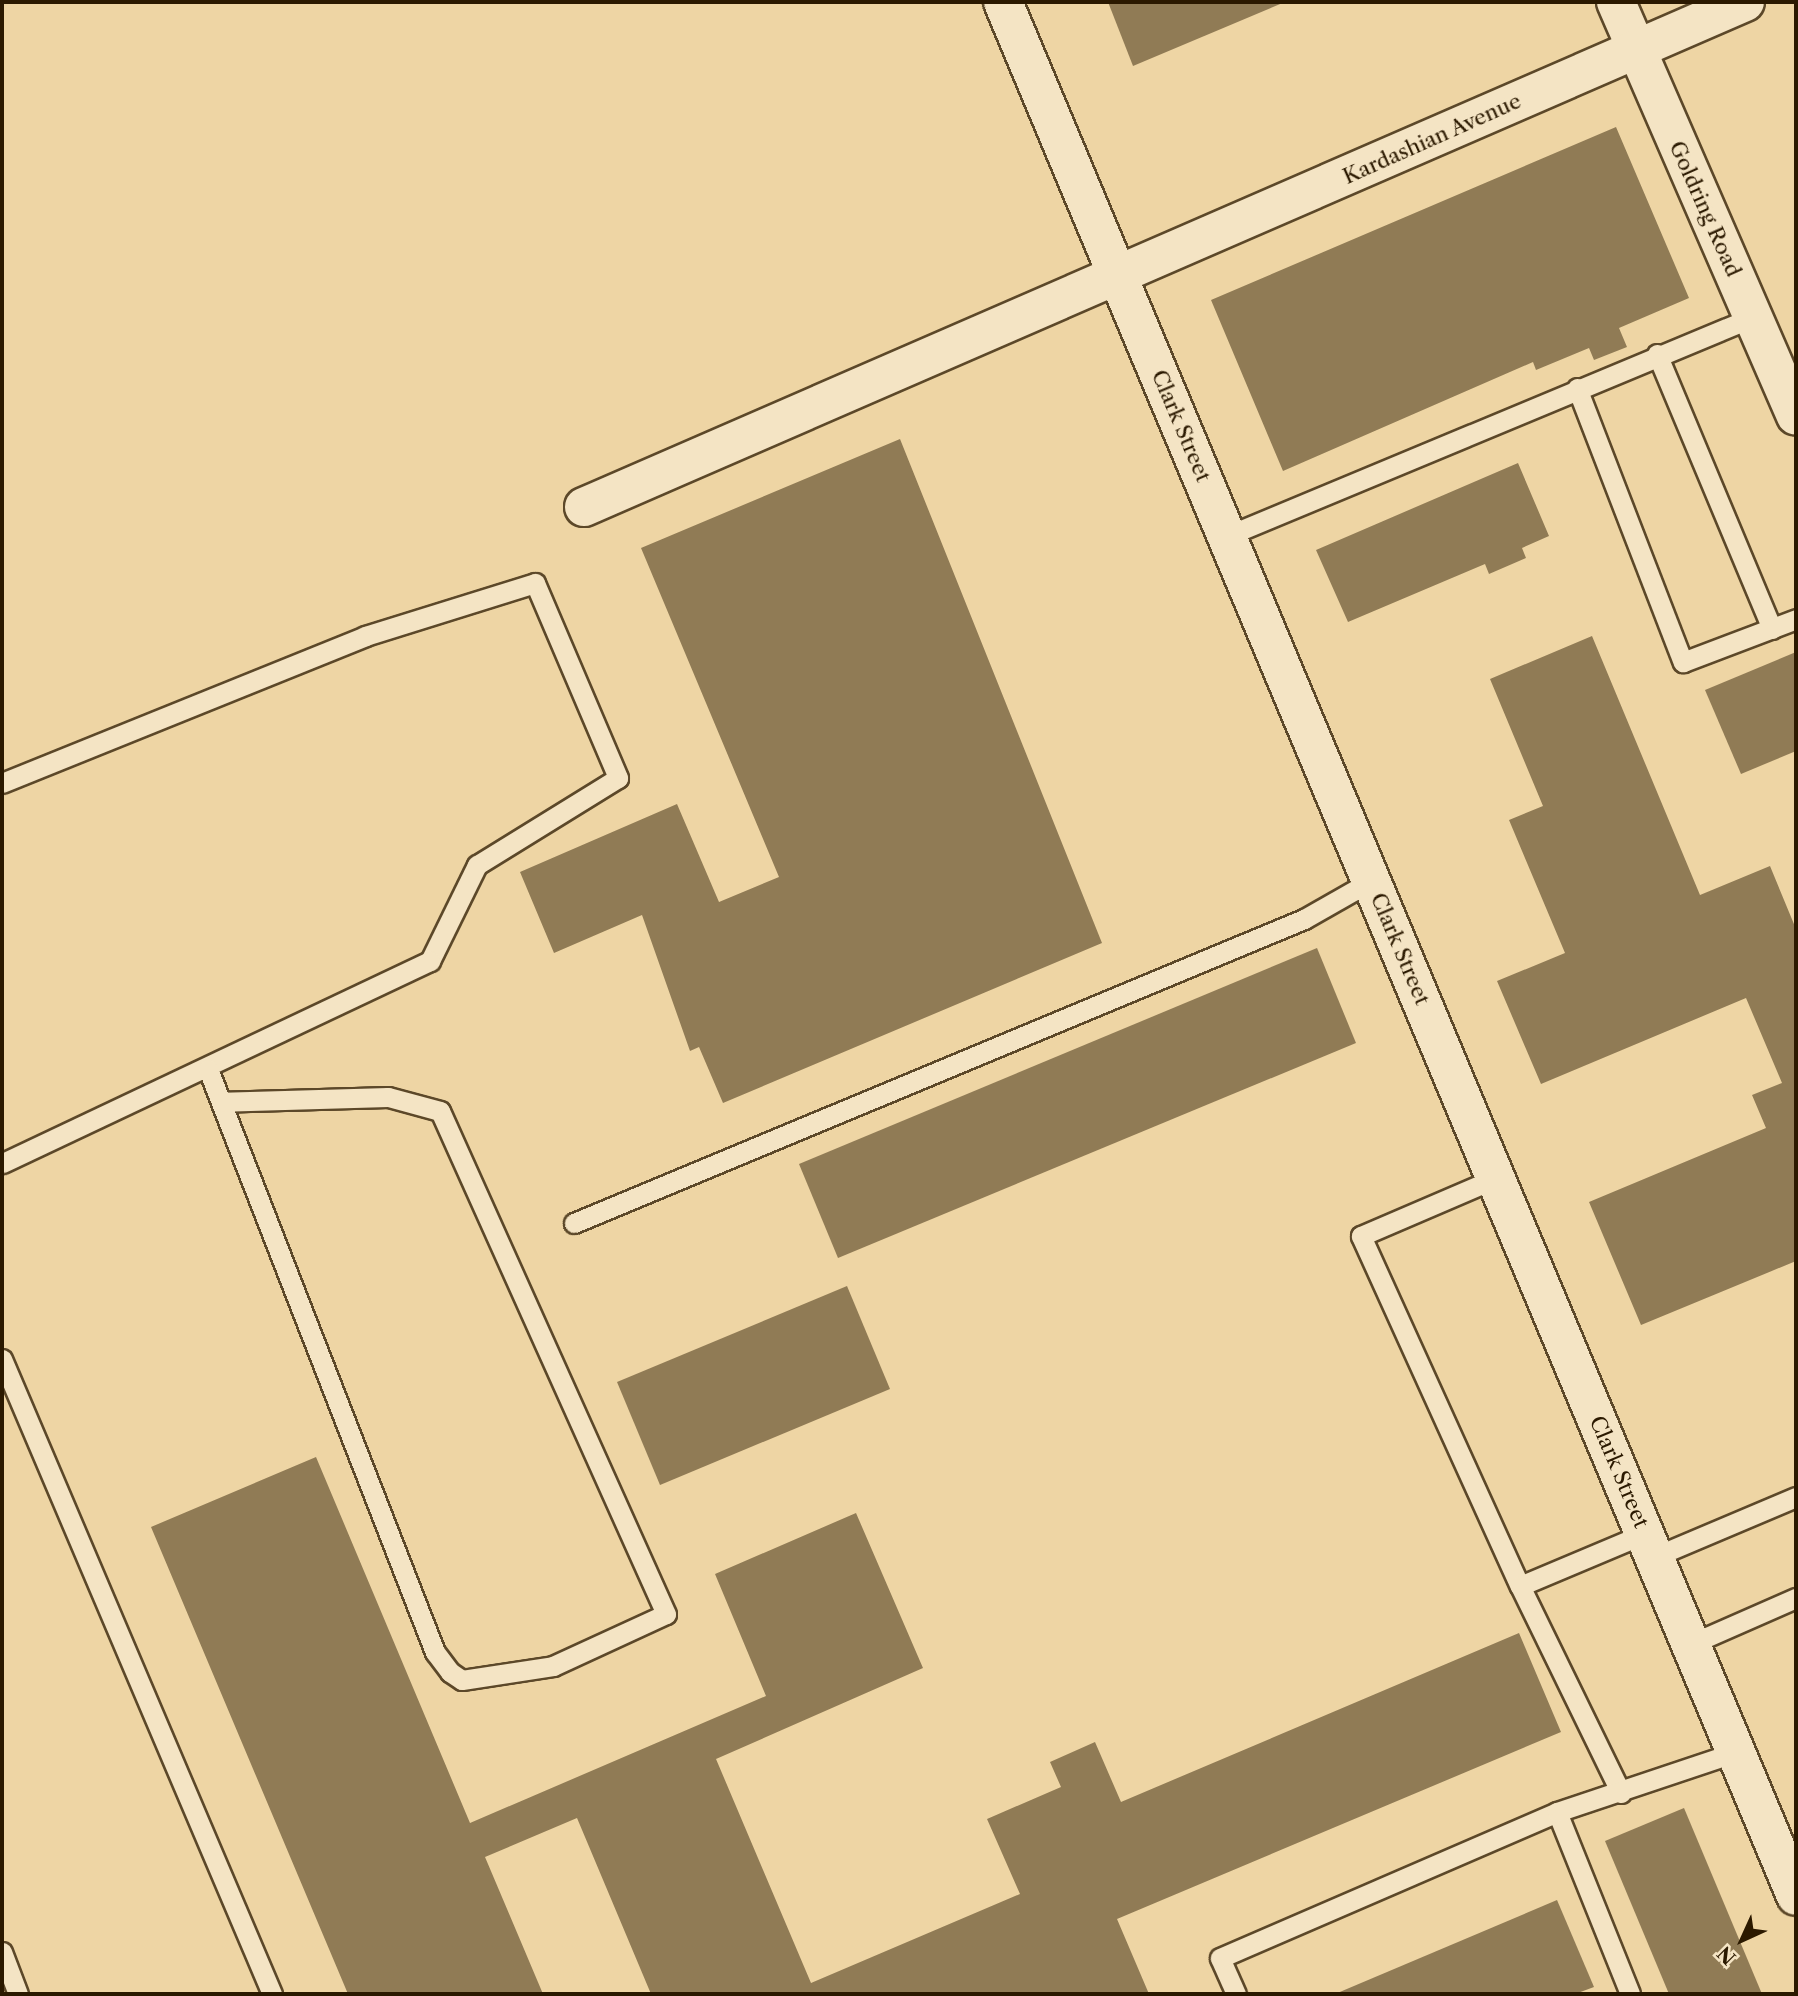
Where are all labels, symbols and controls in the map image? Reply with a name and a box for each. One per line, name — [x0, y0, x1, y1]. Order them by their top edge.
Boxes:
street label: Kardashian Avenue — [1339, 88, 1525, 190]
street label: Goldring Road — [1664, 137, 1746, 281]
street label: Clark Street — [1146, 366, 1216, 486]
street label: Clark Street — [1365, 889, 1435, 1009]
street label: Clark Street — [1584, 1412, 1654, 1532]
north arrow — [1707, 1905, 1777, 1975]
text: N — [1713, 1941, 1741, 1969]

